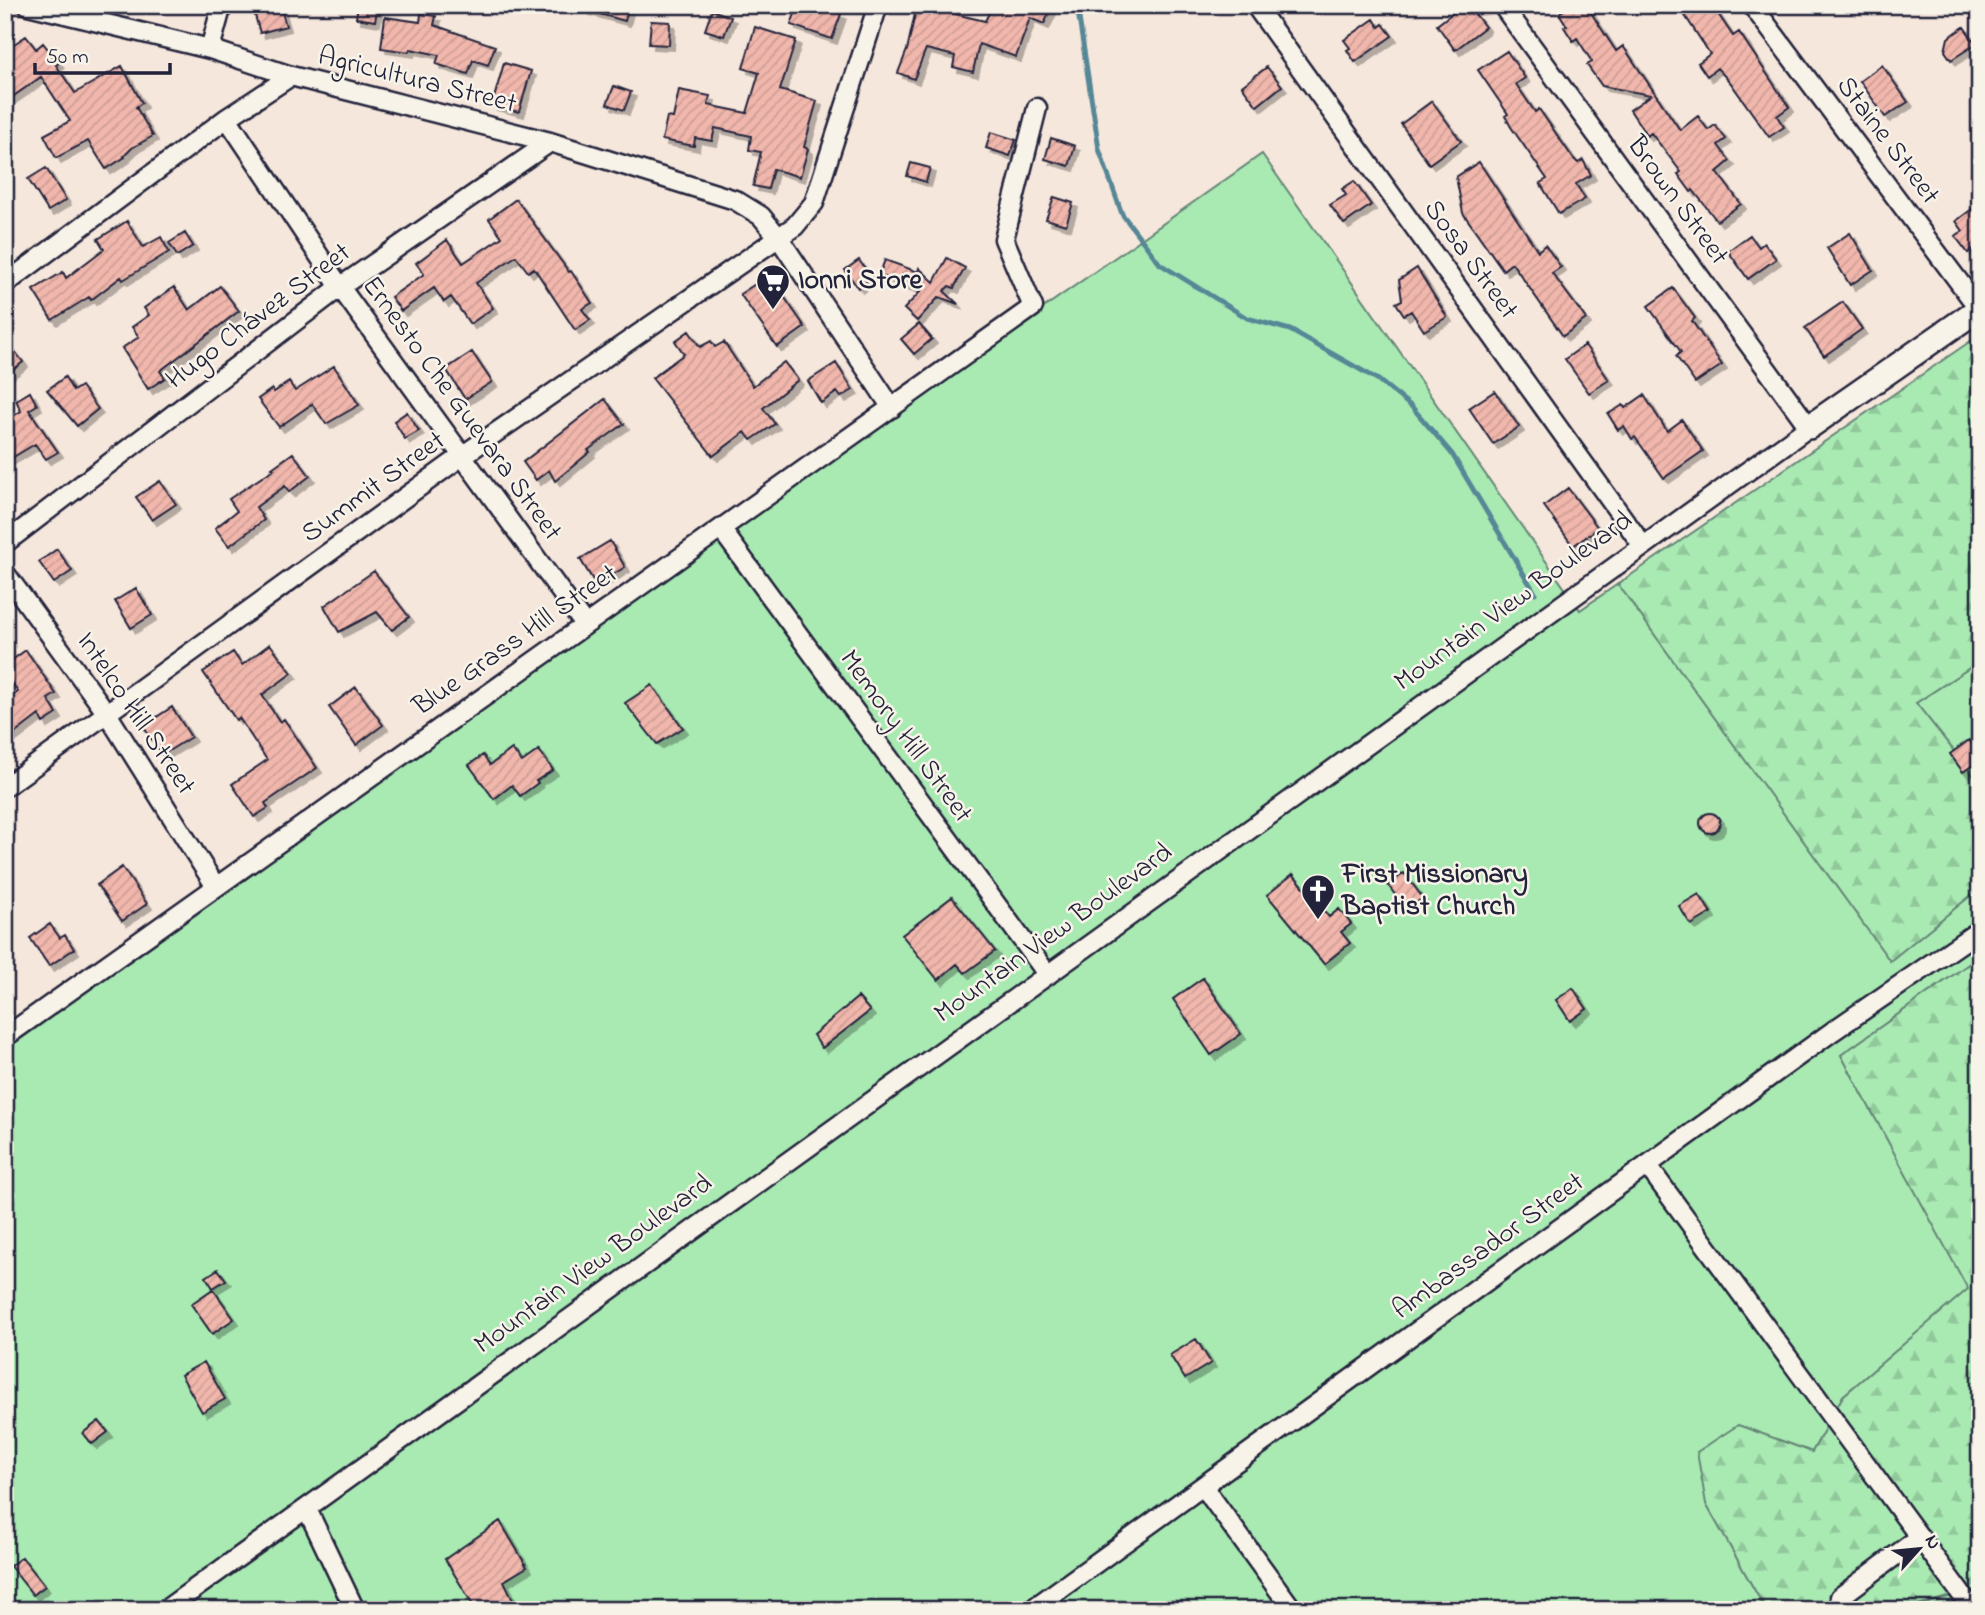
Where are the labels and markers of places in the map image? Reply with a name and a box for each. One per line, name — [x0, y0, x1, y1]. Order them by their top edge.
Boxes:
place label: Ionni Store — [798, 261, 923, 302]
supermarket icon: Ionni Store — [754, 262, 792, 311]
place label: First Missionary Baptist Church — [1340, 855, 1528, 928]
church icon: First Missionary Baptist Church — [1299, 872, 1337, 921]

